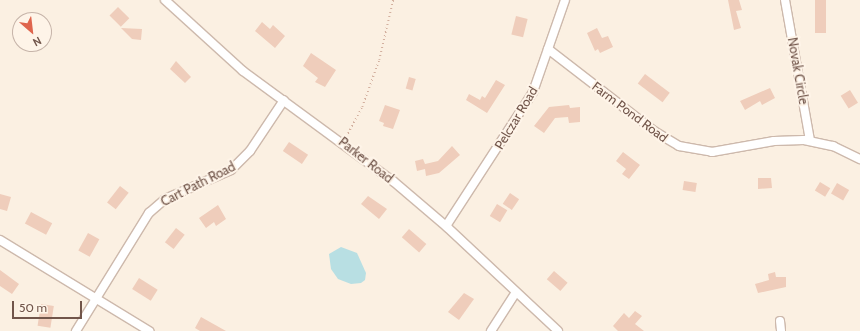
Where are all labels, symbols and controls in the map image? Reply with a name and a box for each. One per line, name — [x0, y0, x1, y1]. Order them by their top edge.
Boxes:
north arrow — [12, 12, 52, 52]
text: N — [30, 34, 44, 50]
street label: Novak Circle — [784, 36, 812, 106]
street label: Farm Pond Road — [589, 78, 671, 146]
street label: Pelczar Road — [491, 84, 541, 152]
street label: Parker Road — [336, 134, 396, 186]
street label: Cart Path Road — [158, 159, 238, 209]
scale bar — [14, 293, 84, 319]
text: 50 m — [19, 300, 47, 315]

